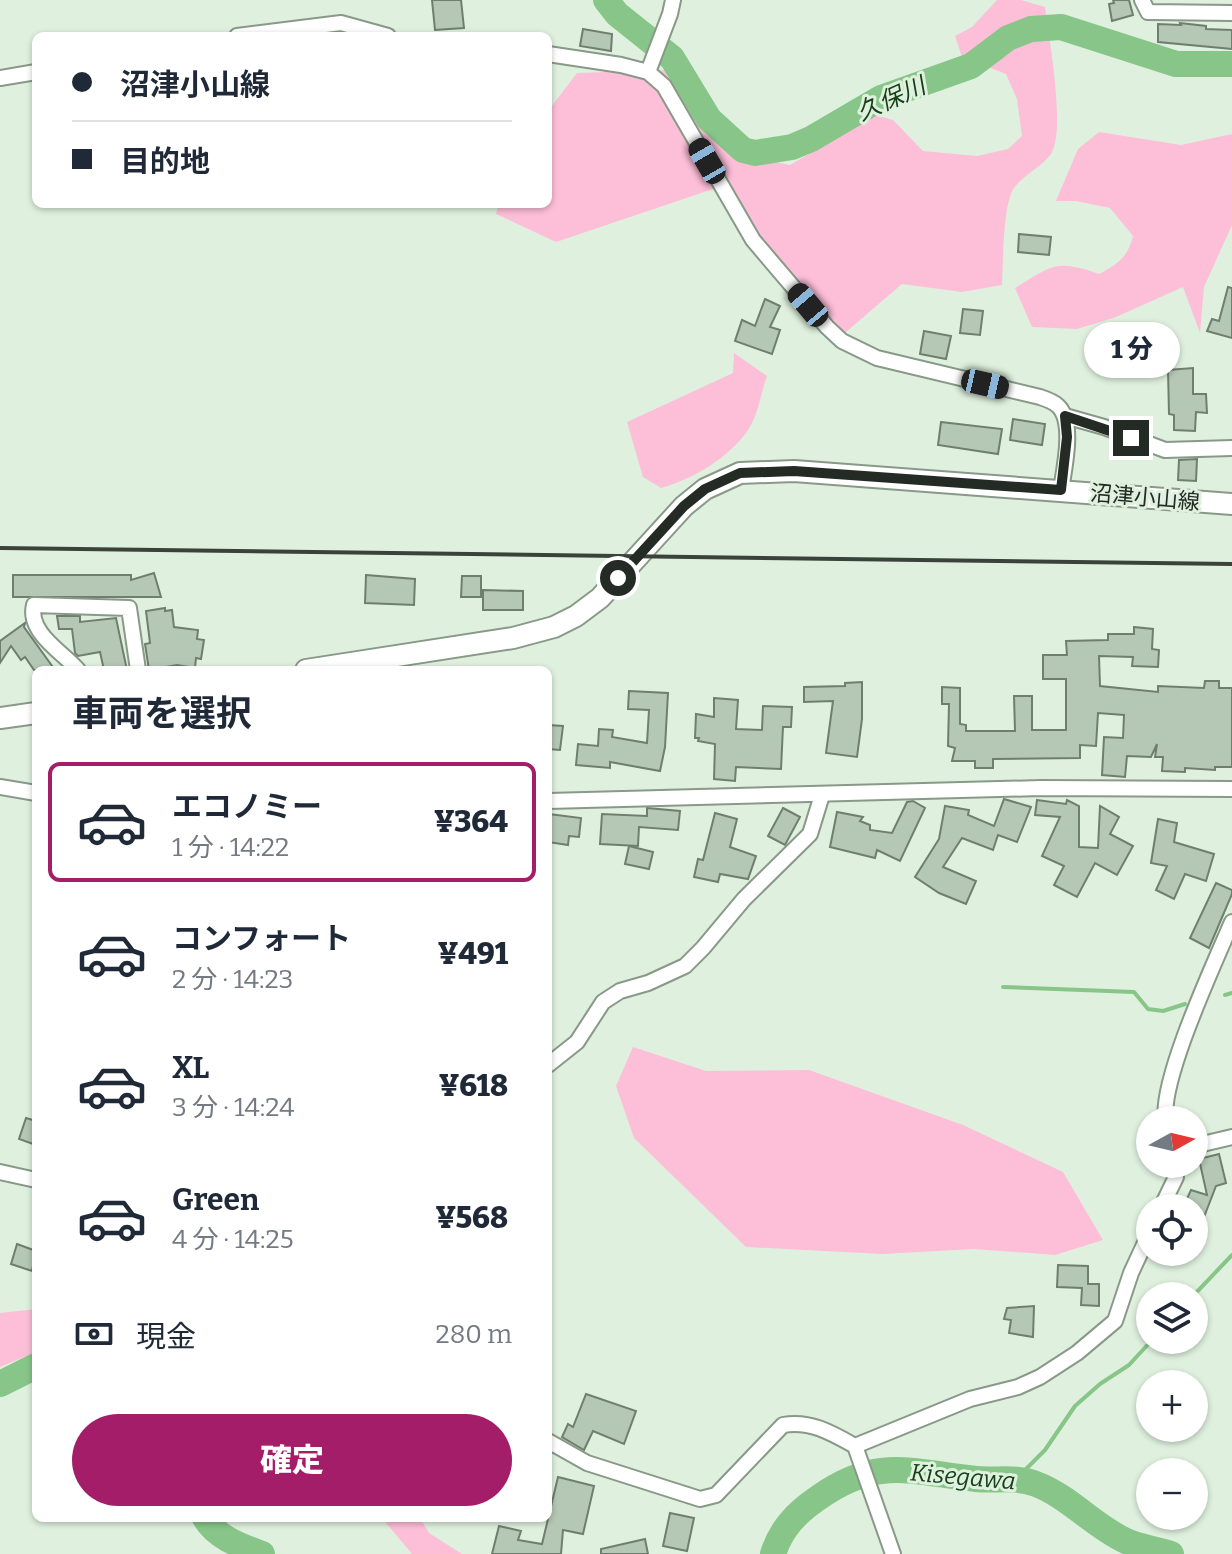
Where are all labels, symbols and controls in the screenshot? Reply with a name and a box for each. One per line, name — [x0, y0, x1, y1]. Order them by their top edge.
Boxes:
text: 沼津小山線 — [120, 67, 270, 103]
water label: 久保川 — [852, 70, 932, 126]
car — [685, 134, 729, 188]
text: 目的地 — [120, 144, 210, 180]
car — [783, 279, 833, 331]
callout: 1 分 — [1083, 322, 1179, 378]
text: 1 分 — [1111, 334, 1153, 365]
car — [959, 367, 1011, 401]
route end — [1113, 420, 1149, 456]
street label: 沼津小山線 — [1089, 479, 1201, 516]
route start — [600, 560, 636, 596]
text: 車両を選択 — [72, 692, 252, 736]
icon: car — [76, 786, 148, 858]
text: エコノミー — [172, 789, 322, 825]
text: ¥364 — [434, 804, 508, 840]
text: 1 分 · 14:22 — [172, 832, 289, 863]
icon: car — [76, 918, 148, 990]
text: コンフォート — [172, 921, 351, 957]
text: ¥491 — [438, 936, 508, 972]
text: 2 分 · 14:23 — [172, 964, 293, 995]
icon: car — [76, 1050, 148, 1122]
text: XL — [172, 1050, 209, 1086]
text: ¥618 — [439, 1068, 508, 1104]
text: 3 分 · 14:24 — [172, 1092, 294, 1123]
north arrow — [1136, 1106, 1208, 1178]
map controls — [1136, 1106, 1208, 1530]
icon: car — [76, 1182, 148, 1254]
text: Green — [172, 1182, 259, 1218]
button: locate — [1136, 1194, 1208, 1266]
text: ¥568 — [435, 1200, 508, 1236]
text: 4 分 · 14:25 — [172, 1224, 294, 1255]
button: layers — [1136, 1282, 1208, 1354]
icon: cash — [72, 1312, 116, 1356]
text: 現金 — [136, 1319, 196, 1355]
text: 280 m — [436, 1319, 512, 1350]
button: + — [1136, 1370, 1208, 1442]
button: 確定 — [72, 1414, 512, 1506]
water label: Kisegawa — [909, 1458, 1017, 1496]
button: − — [1136, 1458, 1208, 1530]

